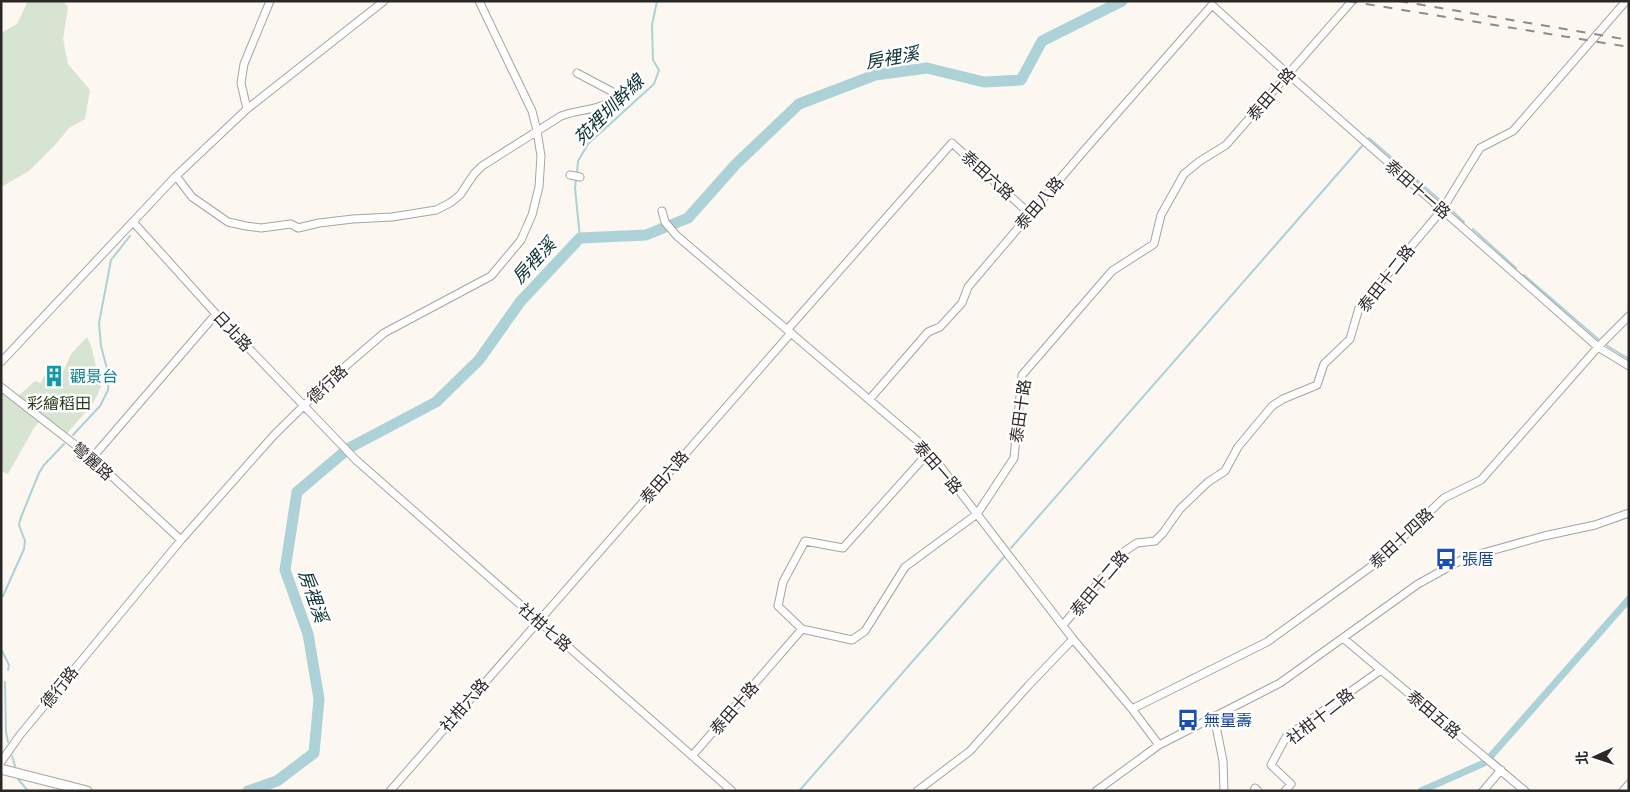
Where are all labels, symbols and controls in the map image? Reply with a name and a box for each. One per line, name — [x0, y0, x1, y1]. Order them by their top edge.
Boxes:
water label: 房裡溪 — [864, 42, 923, 74]
street label: 泰田十路 — [1243, 64, 1300, 125]
water label: 苑裡圳幹線 — [569, 69, 650, 150]
street label: 泰田六路 — [958, 147, 1018, 204]
street label: 泰田十一路 — [1381, 156, 1454, 223]
street label: 泰田八路 — [1011, 173, 1068, 234]
water label: 房裡溪 — [508, 232, 563, 288]
street label: 泰田十二路 — [1354, 241, 1419, 316]
street label: 日北路 — [209, 307, 256, 355]
street label: 德行路 — [303, 361, 351, 408]
building icon: 觀景台 — [41, 363, 67, 389]
place label: 觀景台 — [70, 367, 118, 386]
street label: 泰田十路 — [1007, 378, 1034, 444]
park label: 彩繪稻田 — [27, 394, 91, 413]
street label: 泰田一路 — [909, 437, 966, 498]
street label: 彎麗路 — [68, 438, 117, 484]
street label: 泰田六路 — [636, 447, 693, 508]
street label: 泰田十四路 — [1366, 504, 1437, 573]
bus stop icon: 張厝 — [1433, 546, 1459, 572]
street label: 泰田十二路 — [1066, 547, 1132, 620]
place label: 張厝 — [1462, 550, 1494, 569]
water label: 房裡溪 — [294, 567, 333, 628]
street label: 社柑七路 — [514, 599, 575, 656]
street label: 德行路 — [37, 663, 82, 712]
street label: 社柑六路 — [436, 675, 493, 736]
street label: 泰田十路 — [706, 678, 763, 739]
street label: 社柑十二路 — [1283, 684, 1358, 749]
street label: 泰田五路 — [1403, 687, 1464, 742]
bus stop icon: 無量壽 — [1175, 707, 1201, 733]
place label: 無量壽 — [1204, 711, 1252, 730]
north arrow — [1570, 732, 1620, 782]
text: 北 — [1573, 750, 1591, 765]

